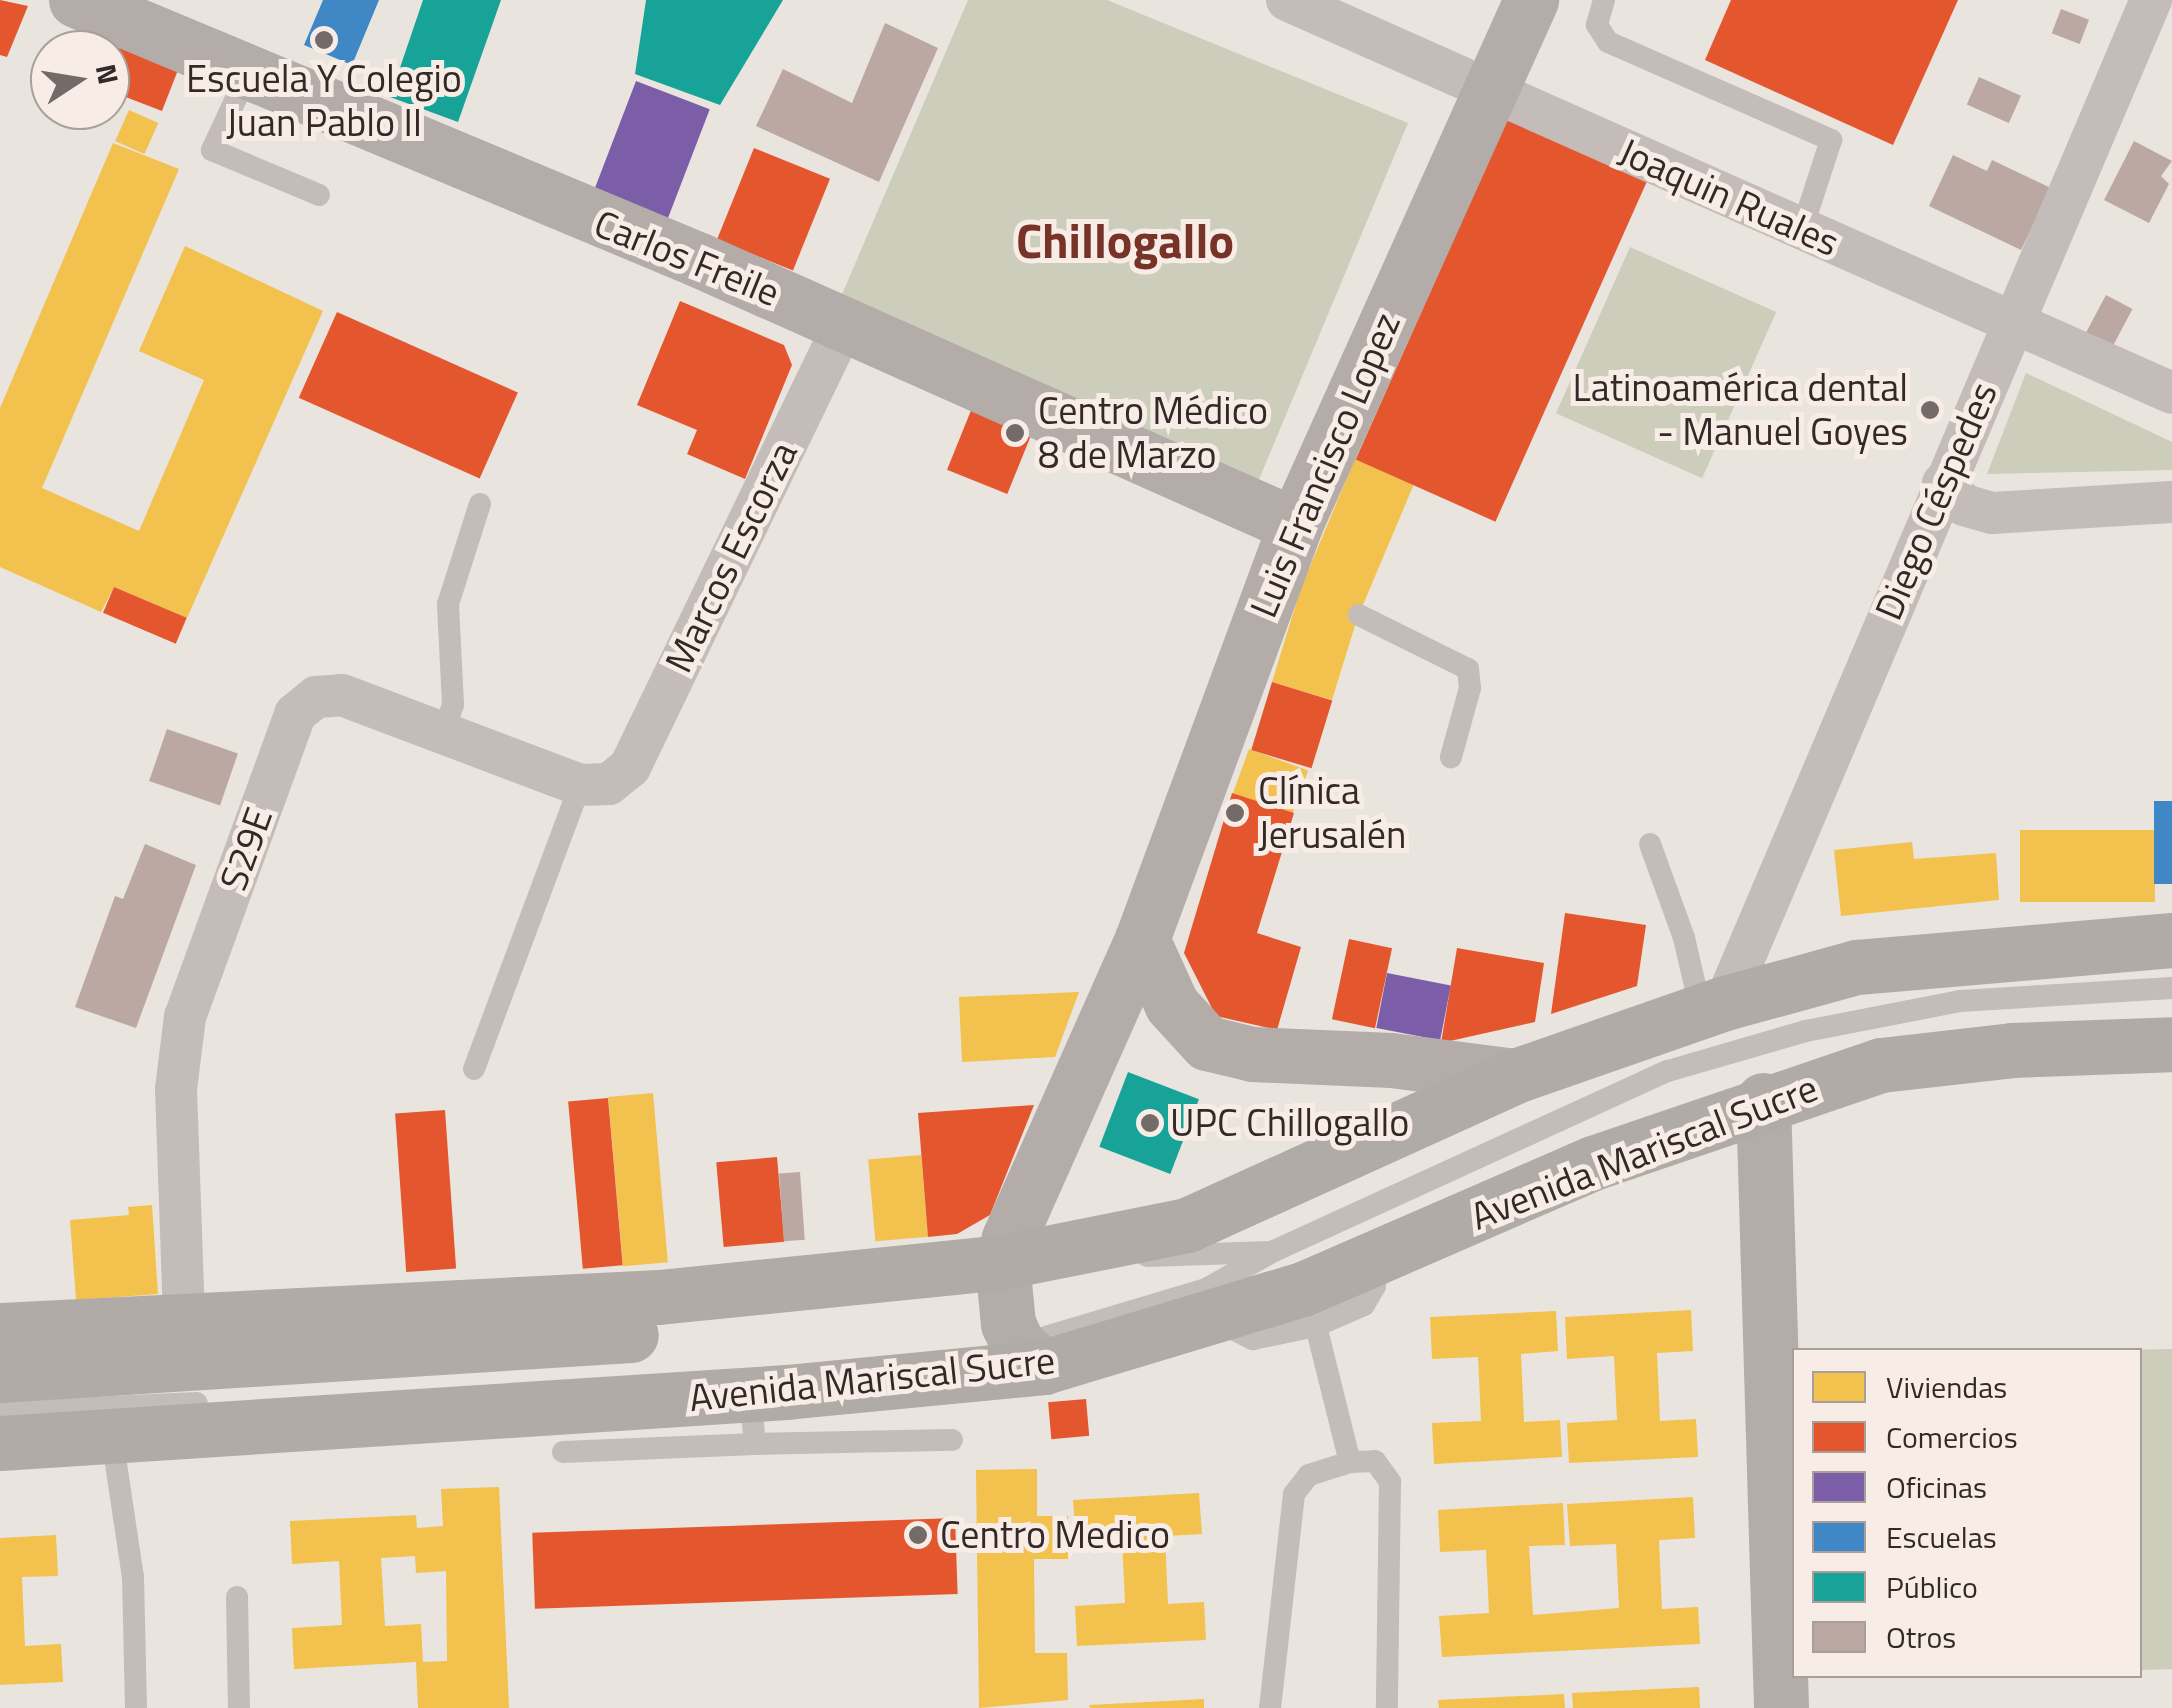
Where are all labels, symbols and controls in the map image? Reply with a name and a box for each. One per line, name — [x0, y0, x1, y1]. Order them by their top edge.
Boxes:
marker: Escuela Y Colegio Juan Pablo II — [313, 29, 335, 51]
north arrow — [30, 30, 130, 130]
place label: Escuela Y Colegio Juan Pablo II — [186, 56, 462, 146]
text: N — [85, 60, 131, 88]
street label: Joaquin Ruales — [1612, 128, 1846, 266]
street label: Carlos Freile — [588, 200, 786, 316]
district label: Chillogallo — [1016, 212, 1234, 270]
street label: Luis Francisco Lopez — [1240, 306, 1410, 624]
place label: Latinoamérica dental - Manuel Goyes — [1572, 365, 1908, 454]
street label: Diego Céspedes — [1866, 376, 2006, 626]
place label: Centro Médico 8 de Marzo — [1038, 388, 1268, 478]
marker: Latinoamérica dental - Manuel Goyes — [1917, 397, 1943, 423]
marker: Centro Médico 8 de Marzo — [1002, 420, 1028, 446]
street label: Marcos Escorza — [656, 434, 806, 680]
place label: Clínica Jerusalén — [1258, 768, 1406, 858]
marker: Clínica Jerusalén — [1222, 800, 1248, 826]
street label: S29E — [210, 802, 282, 896]
street label: Avenida Mariscal Sucre — [1464, 1065, 1824, 1239]
place label: UPC Chillogallo — [1170, 1100, 1409, 1146]
marker: UPC Chillogallo — [1139, 1112, 1161, 1134]
street label: Avenida Mariscal Sucre — [687, 1337, 1057, 1421]
legend — [1792, 1348, 2142, 1678]
text: Viviendas — [1886, 1364, 2007, 1410]
text: Comercios — [1886, 1414, 2018, 1460]
text: Oficinas — [1886, 1464, 1987, 1510]
place label: Centro Medico — [940, 1512, 1170, 1558]
text: Escuelas — [1886, 1514, 1997, 1560]
marker: Centro Medico — [905, 1522, 931, 1548]
text: Público — [1886, 1564, 1978, 1610]
text: Otros — [1886, 1614, 1956, 1660]

